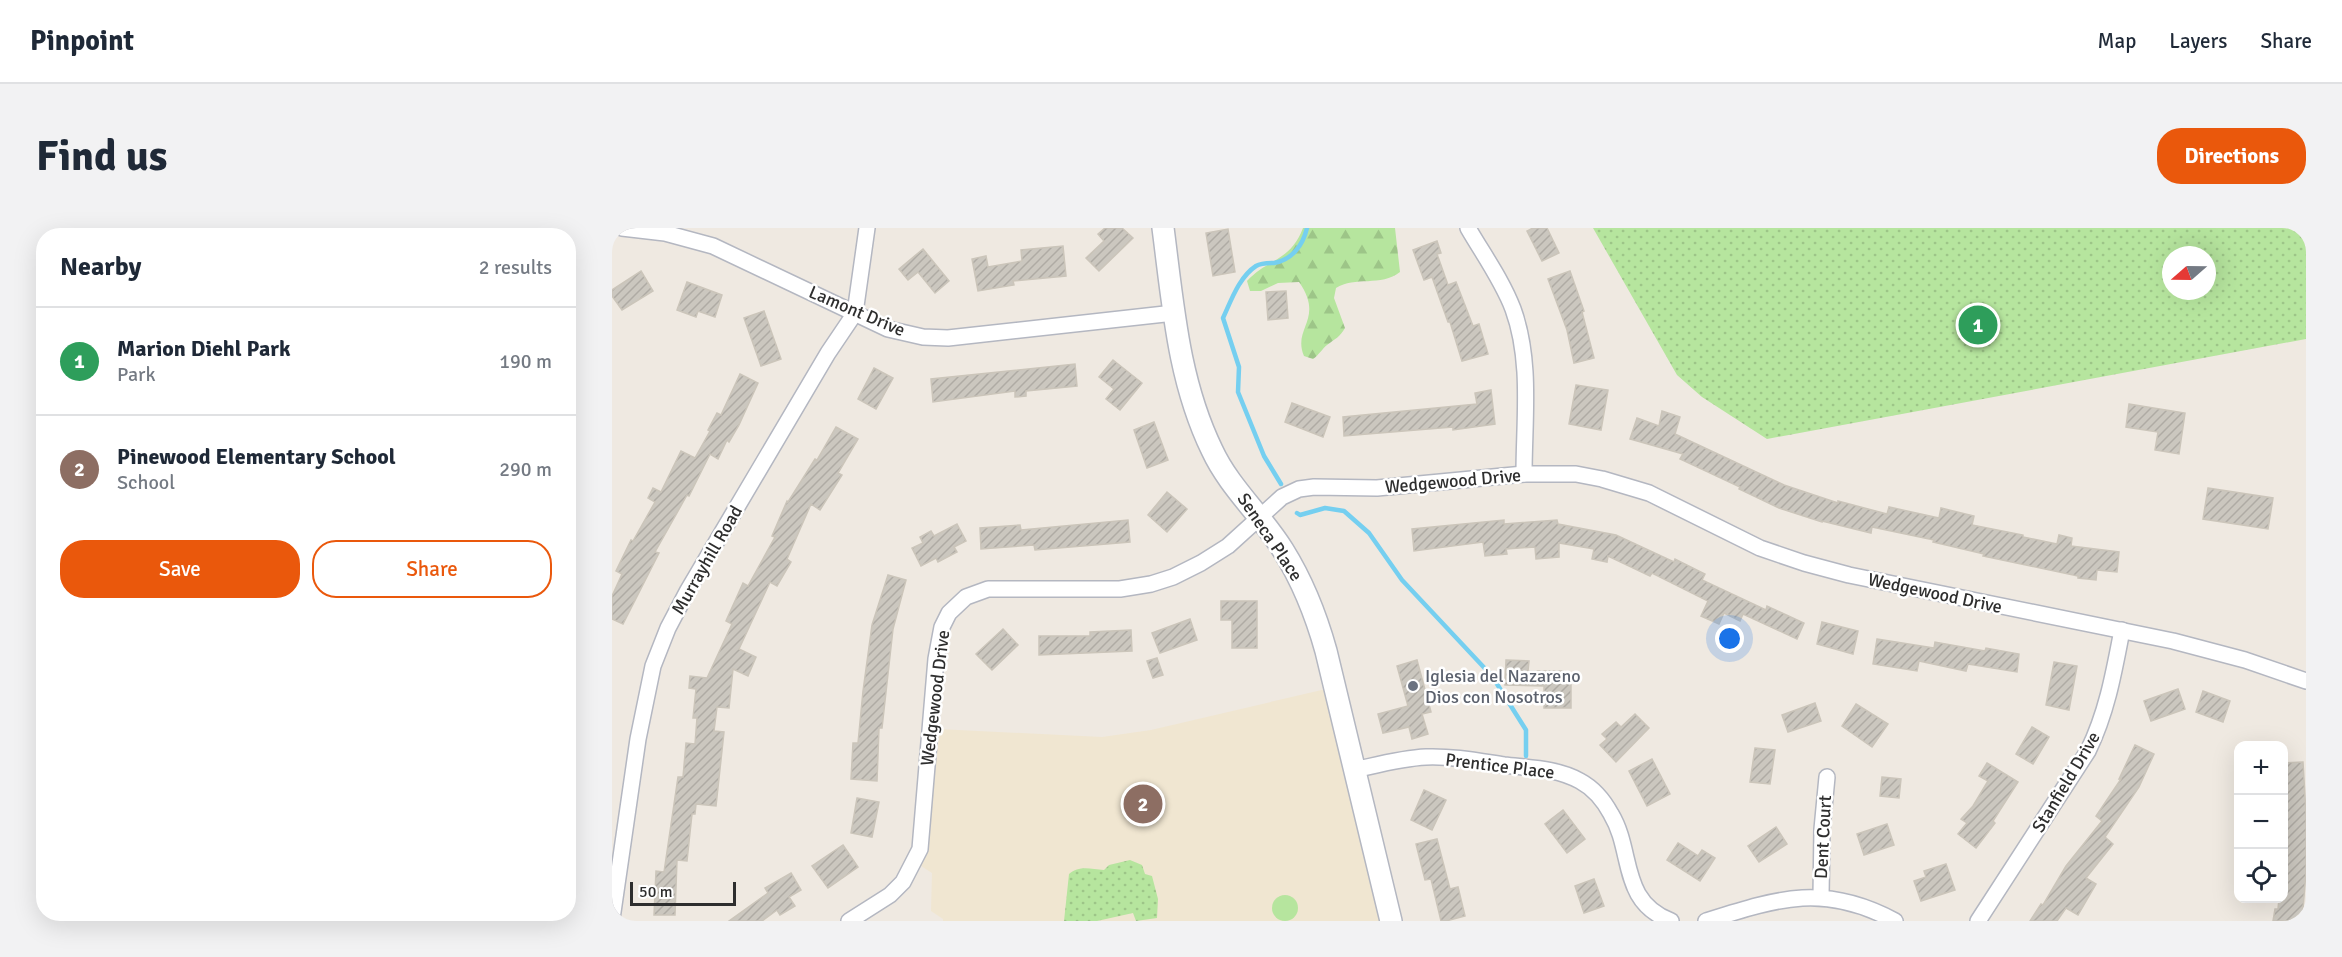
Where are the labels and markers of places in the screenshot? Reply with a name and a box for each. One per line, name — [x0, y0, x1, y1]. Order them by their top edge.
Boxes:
pin: 1 — [1958, 302, 1998, 348]
place label: Iglesia del Nazareno Dios con Nosotros — [1425, 665, 1581, 708]
marker: Iglesia del Nazareno Dios con Nosotros — [1406, 679, 1420, 693]
pin: 2 — [1124, 782, 1162, 826]

